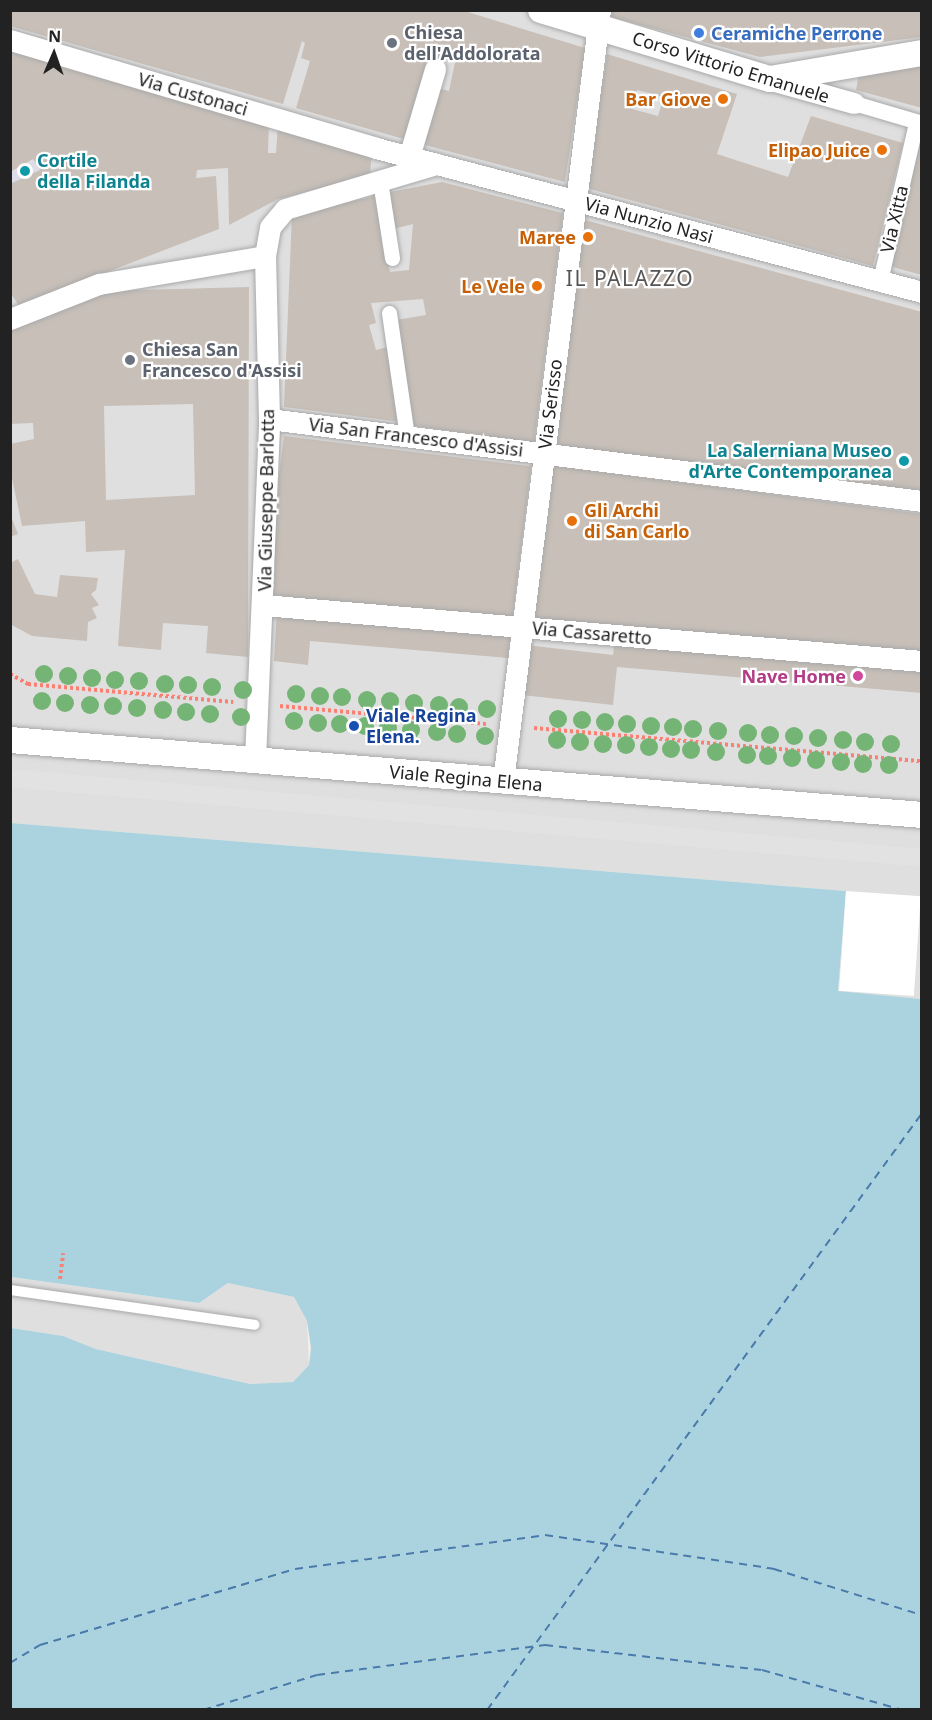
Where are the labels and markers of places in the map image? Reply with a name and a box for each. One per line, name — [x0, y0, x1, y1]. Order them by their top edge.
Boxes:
place label: Chiesa dell'Addolorata — [404, 22, 541, 64]
place label: Ceramiche Perrone — [711, 22, 882, 44]
marker: Ceramiche Perrone — [692, 26, 706, 40]
marker: Chiesa dell'Addolorata — [385, 36, 399, 50]
place label: Bar Giove — [625, 88, 711, 110]
marker: Bar Giove — [716, 92, 730, 106]
place label: Elipao Juice — [768, 139, 870, 161]
marker: Elipao Juice — [875, 143, 889, 157]
place label: Cortile della Filanda — [37, 150, 151, 192]
marker: Cortile della Filanda — [18, 164, 32, 178]
place label: Maree — [519, 226, 576, 248]
marker: Maree — [581, 230, 595, 244]
place label: Le Vele — [461, 275, 525, 297]
marker: Le Vele — [530, 279, 544, 293]
place label: Chiesa San Francesco d'Assisi — [142, 339, 302, 382]
marker: Chiesa San Francesco d'Assisi — [123, 353, 137, 367]
place label: La Salerniana Museo d'Arte Contemporanea — [688, 440, 892, 482]
marker: La Salerniana Museo d'Arte Contemporanea — [897, 454, 911, 468]
place label: Gli Archi di San Carlo — [584, 500, 690, 542]
marker: Gli Archi di San Carlo — [565, 514, 579, 528]
place label: Nave Home — [742, 665, 846, 687]
marker: Nave Home — [851, 669, 865, 683]
place label: Viale Regina Elena. — [366, 705, 476, 748]
marker: Viale Regina Elena. — [347, 719, 361, 733]

